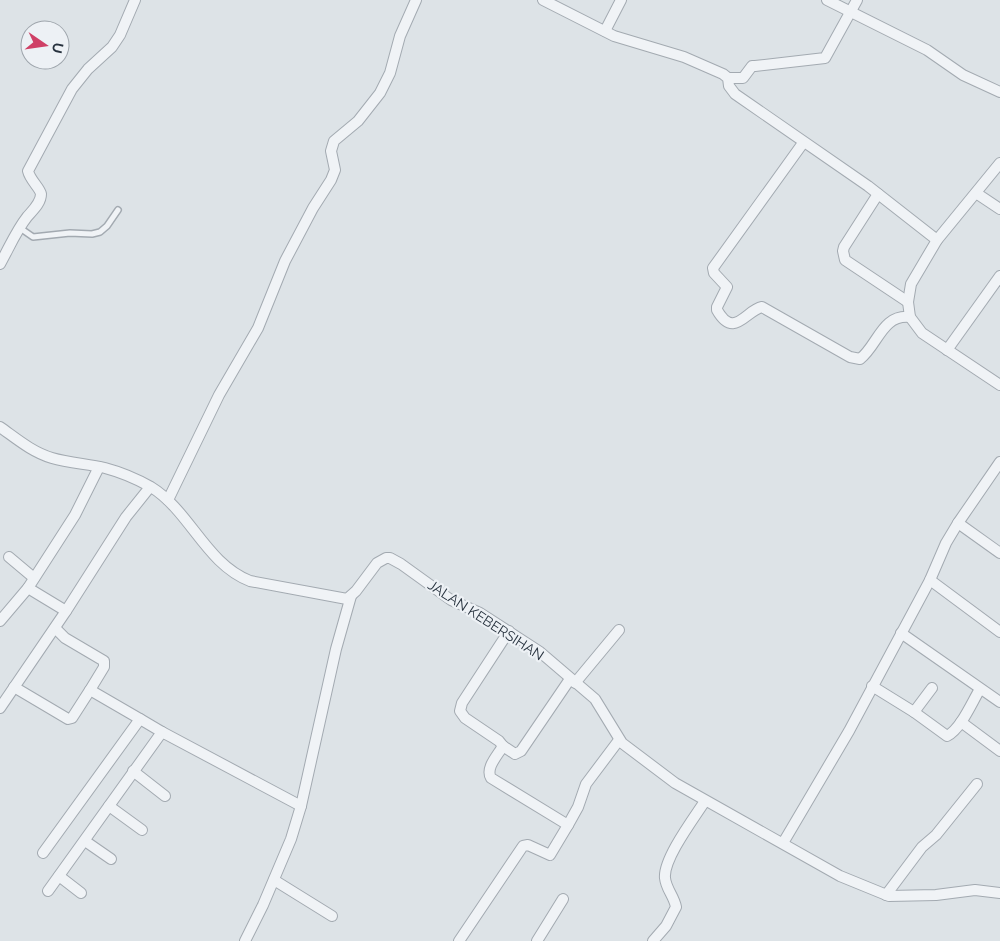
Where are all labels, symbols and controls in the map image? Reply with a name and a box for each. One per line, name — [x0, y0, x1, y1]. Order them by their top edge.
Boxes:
north arrow — [20, 20, 70, 70]
text: U — [49, 41, 67, 55]
street label: JALAN KEBERSIHAN — [425, 577, 547, 663]

